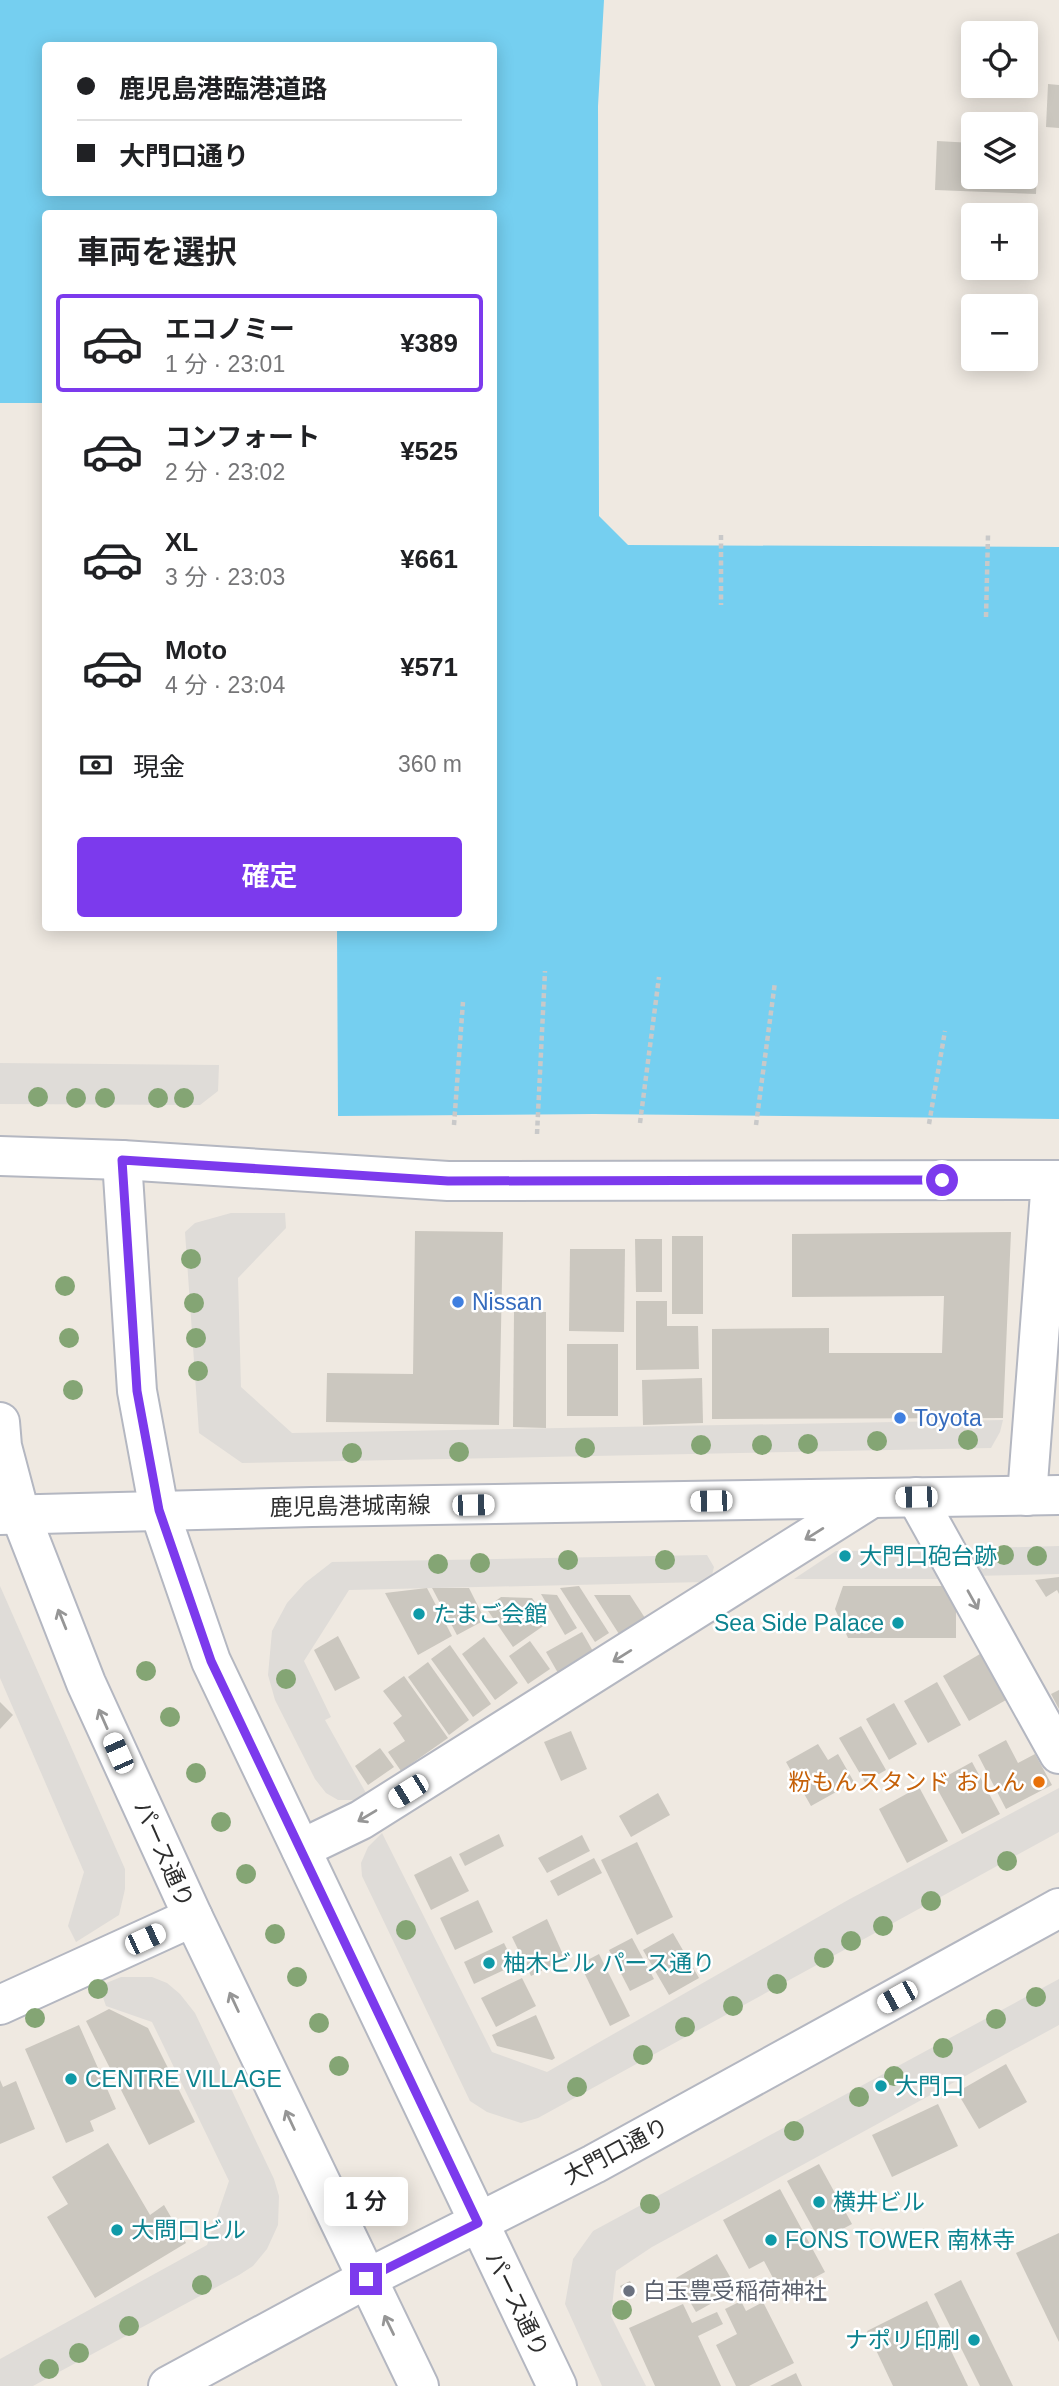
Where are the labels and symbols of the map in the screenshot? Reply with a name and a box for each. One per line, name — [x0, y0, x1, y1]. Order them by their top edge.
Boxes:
route start — [926, 1164, 958, 1196]
place label: Nissan — [472, 1289, 542, 1315]
marker: Nissan — [450, 1294, 466, 1310]
place label: Toyota — [914, 1405, 982, 1431]
marker: Toyota — [892, 1410, 908, 1426]
car — [895, 1486, 938, 1508]
car — [690, 1490, 733, 1512]
street label: 鹿児島港城南線 — [269, 1492, 431, 1520]
car — [452, 1494, 495, 1516]
one-way arrow — [805, 1528, 825, 1542]
place label: 大門口砲台跡 — [859, 1543, 997, 1569]
marker: 大門口砲台跡 — [837, 1548, 853, 1564]
one-way arrow — [966, 1589, 980, 1609]
place label: たまご会館 — [433, 1601, 547, 1627]
marker: たまご会館 — [411, 1606, 427, 1622]
one-way arrow — [54, 1609, 67, 1630]
place label: Sea Side Palace — [714, 1610, 884, 1636]
marker: Sea Side Palace — [890, 1615, 906, 1631]
one-way arrow — [613, 1648, 632, 1663]
one-way arrow — [96, 1709, 109, 1730]
car — [100, 1730, 137, 1776]
place label: 粉もんスタンド おしん — [789, 1769, 1025, 1795]
car — [385, 1771, 432, 1811]
marker: 粉もんスタンド おしん — [1031, 1774, 1047, 1790]
street label: パース通り — [129, 1797, 199, 1911]
one-way arrow — [358, 1809, 378, 1823]
car — [122, 1921, 169, 1957]
place label: 柚木ビル パース通り — [503, 1950, 715, 1976]
marker: 柚木ビル パース通り — [481, 1955, 497, 1971]
car — [874, 1978, 921, 2016]
one-way arrow — [227, 1992, 240, 2013]
place label: CENTRE VILLAGE — [85, 2066, 282, 2092]
marker: CENTRE VILLAGE — [63, 2071, 79, 2087]
place label: 大門口 — [895, 2073, 964, 2099]
marker: 大門口 — [873, 2078, 889, 2094]
one-way arrow — [283, 2110, 296, 2131]
street label: 大門口通り — [559, 2113, 673, 2189]
callout: 1 分 — [324, 2178, 408, 2226]
place label: 横井ビル — [833, 2189, 925, 2215]
marker: 横井ビル — [811, 2194, 827, 2210]
place label: 大問口ビル — [131, 2217, 246, 2243]
marker: 大問口ビル — [109, 2222, 125, 2238]
place label: FONS TOWER 南林寺 — [785, 2227, 1015, 2253]
marker: FONS TOWER 南林寺 — [763, 2232, 779, 2248]
street label: パース通り — [480, 2247, 554, 2361]
route end — [350, 2263, 382, 2295]
place label: 白玉豊受稲荷神社 — [643, 2278, 827, 2304]
marker: 白玉豊受稲荷神社 — [621, 2283, 637, 2299]
one-way arrow — [381, 2315, 395, 2336]
place label: ナポリ印刷 — [845, 2327, 960, 2353]
marker: ナポリ印刷 — [966, 2332, 982, 2348]

